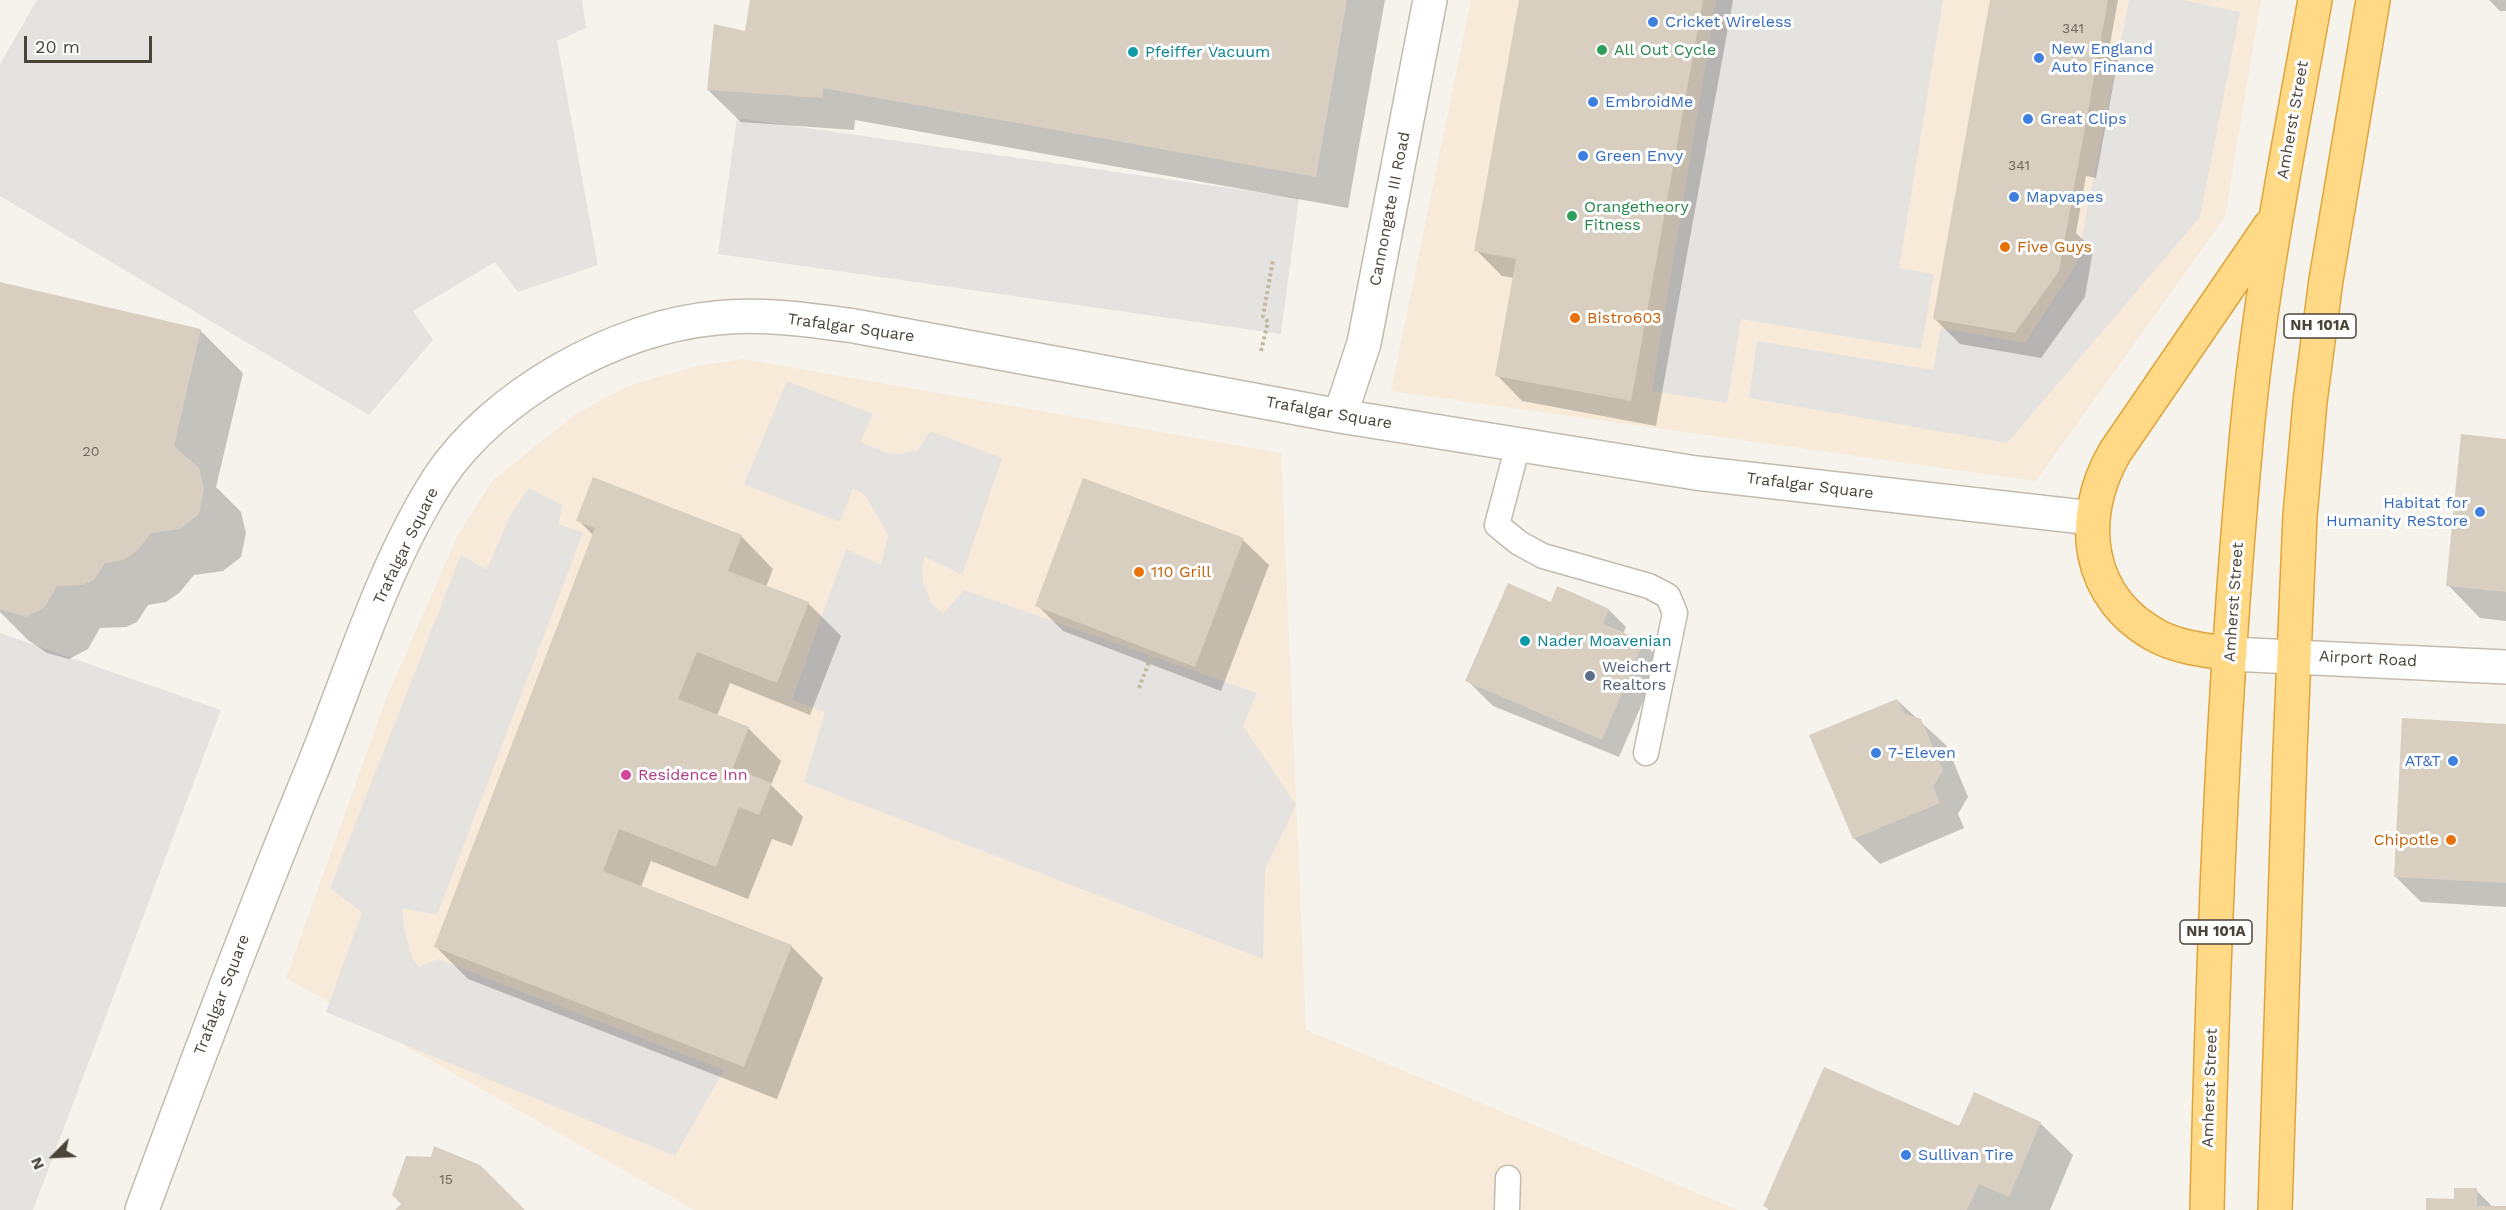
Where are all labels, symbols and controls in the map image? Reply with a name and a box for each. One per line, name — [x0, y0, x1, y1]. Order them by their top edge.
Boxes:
place label: Cricket Wireless — [1665, 12, 1792, 32]
marker: Cricket Wireless — [1646, 15, 1660, 29]
house number: 341 — [2062, 21, 2084, 37]
scale bar — [27, 24, 154, 62]
text: 20 m — [35, 36, 80, 57]
place label: New England Auto Finance — [2051, 39, 2154, 77]
place label: All Out Cycle — [1614, 40, 1716, 60]
place label: Pfeiffer Vacuum — [1145, 42, 1270, 62]
marker: All Out Cycle — [1595, 43, 1609, 57]
marker: Pfeiffer Vacuum — [1126, 45, 1140, 59]
marker: New England Auto Finance — [2032, 51, 2046, 65]
street label: Amherst Street — [2273, 59, 2313, 181]
place label: EmbroidMe — [1605, 92, 1693, 112]
marker: EmbroidMe — [1586, 95, 1600, 109]
place label: Great Clips — [2040, 109, 2127, 129]
marker: Great Clips — [2021, 112, 2035, 126]
street label: Cannongate III Road — [1366, 130, 1414, 288]
place label: Green Envy — [1595, 146, 1683, 166]
marker: Green Envy — [1576, 149, 1590, 163]
house number: 341 — [2008, 158, 2030, 174]
place label: Mapvapes — [2026, 187, 2104, 207]
marker: Mapvapes — [2007, 190, 2021, 204]
place label: Orangetheory Fitness — [1584, 197, 1689, 235]
marker: Orangetheory Fitness — [1565, 209, 1579, 223]
place label: Five Guys — [2017, 237, 2092, 257]
marker: Five Guys — [1998, 240, 2012, 254]
place label: Bistro603 — [1587, 308, 1661, 328]
street label: Trafalgar Square — [786, 310, 916, 346]
marker: Bistro603 — [1568, 311, 1582, 325]
road number: NH 101A — [2284, 314, 2356, 338]
street label: Trafalgar Square — [1264, 392, 1394, 434]
house number: 20 — [83, 444, 99, 460]
street label: Trafalgar Square — [1745, 469, 1875, 503]
street label: Trafalgar Square — [369, 484, 443, 608]
place label: Habitat for Humanity ReStore — [2326, 493, 2468, 531]
marker: Habitat for Humanity ReStore — [2473, 505, 2487, 519]
street label: Amherst Street — [2220, 542, 2248, 662]
place label: 110 Grill — [1151, 562, 1211, 582]
marker: 110 Grill — [1132, 565, 1146, 579]
place label: Nader Moavenian — [1537, 631, 1672, 651]
marker: Nader Moavenian — [1518, 634, 1532, 648]
street label: Airport Road — [2318, 647, 2418, 671]
place label: Weichert Realtors — [1602, 657, 1671, 695]
marker: Weichert Realtors — [1583, 669, 1597, 683]
place label: 7-Eleven — [1888, 743, 1956, 763]
marker: 7-Eleven — [1869, 746, 1883, 760]
place label: AT&T — [2405, 751, 2441, 771]
marker: AT&T — [2446, 754, 2460, 768]
place label: Residence Inn — [638, 765, 748, 785]
marker: Residence Inn — [619, 768, 633, 782]
place label: Chipotle — [2374, 830, 2439, 850]
marker: Chipotle — [2444, 833, 2458, 847]
road number: NH 101A — [2180, 920, 2252, 944]
street label: Trafalgar Square — [190, 932, 254, 1058]
street label: Amherst Street — [2198, 1028, 2222, 1148]
north arrow — [24, 1126, 84, 1186]
place label: Sullivan Tire — [1918, 1145, 2014, 1165]
marker: Sullivan Tire — [1899, 1148, 1913, 1162]
text: N — [26, 1154, 48, 1173]
house number: 15 — [439, 1172, 453, 1188]

